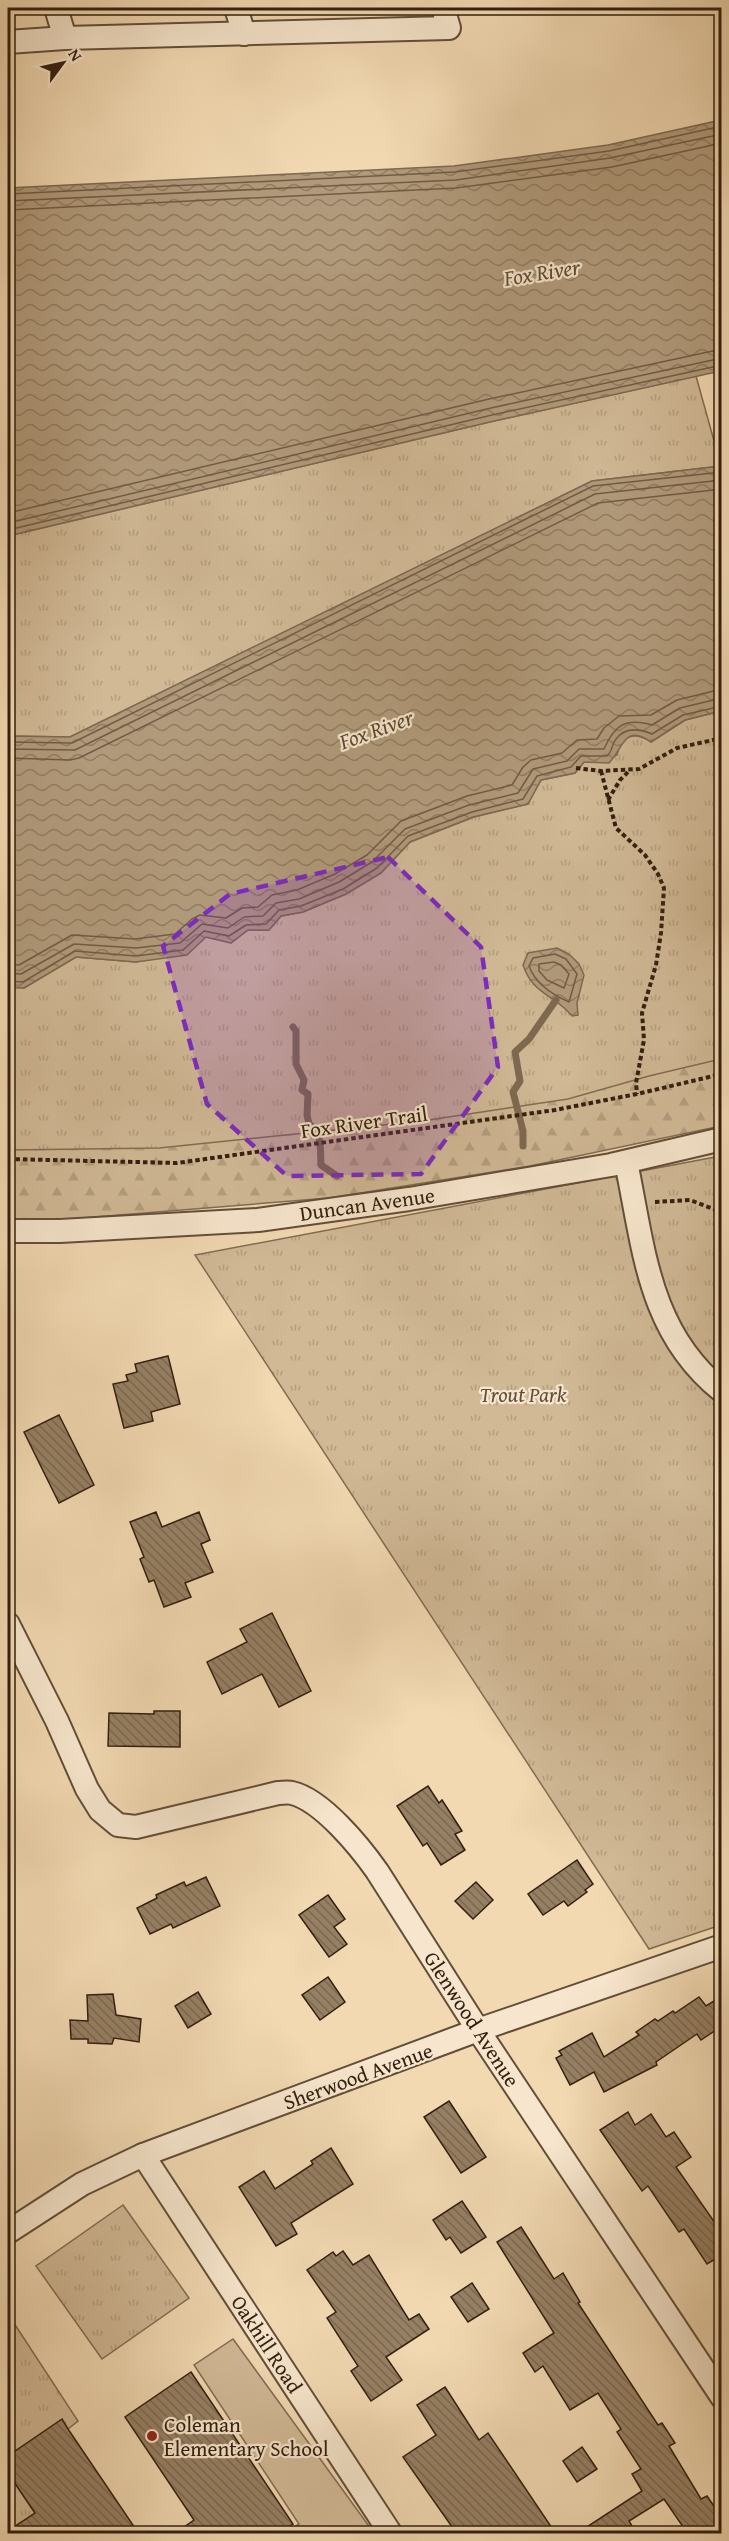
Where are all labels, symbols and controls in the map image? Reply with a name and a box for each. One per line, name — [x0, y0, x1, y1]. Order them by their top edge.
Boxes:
north arrow — [33, 33, 93, 93]
text: N — [63, 44, 89, 66]
water label: Fox River — [501, 250, 583, 294]
water label: Fox River — [333, 701, 418, 758]
street label: Fox River Trail — [298, 1098, 430, 1146]
street label: Duncan Avenue — [297, 1179, 437, 1229]
park label: Trout Park — [480, 1379, 567, 1410]
street label: Glenwood Avenue — [416, 1945, 528, 2093]
street label: Sherwood Avenue — [279, 2035, 437, 2117]
street label: Oakhill Road — [224, 2289, 311, 2400]
place label: Coleman Elementary School — [164, 2409, 329, 2464]
marker: Coleman Elementary School — [145, 2429, 159, 2443]

